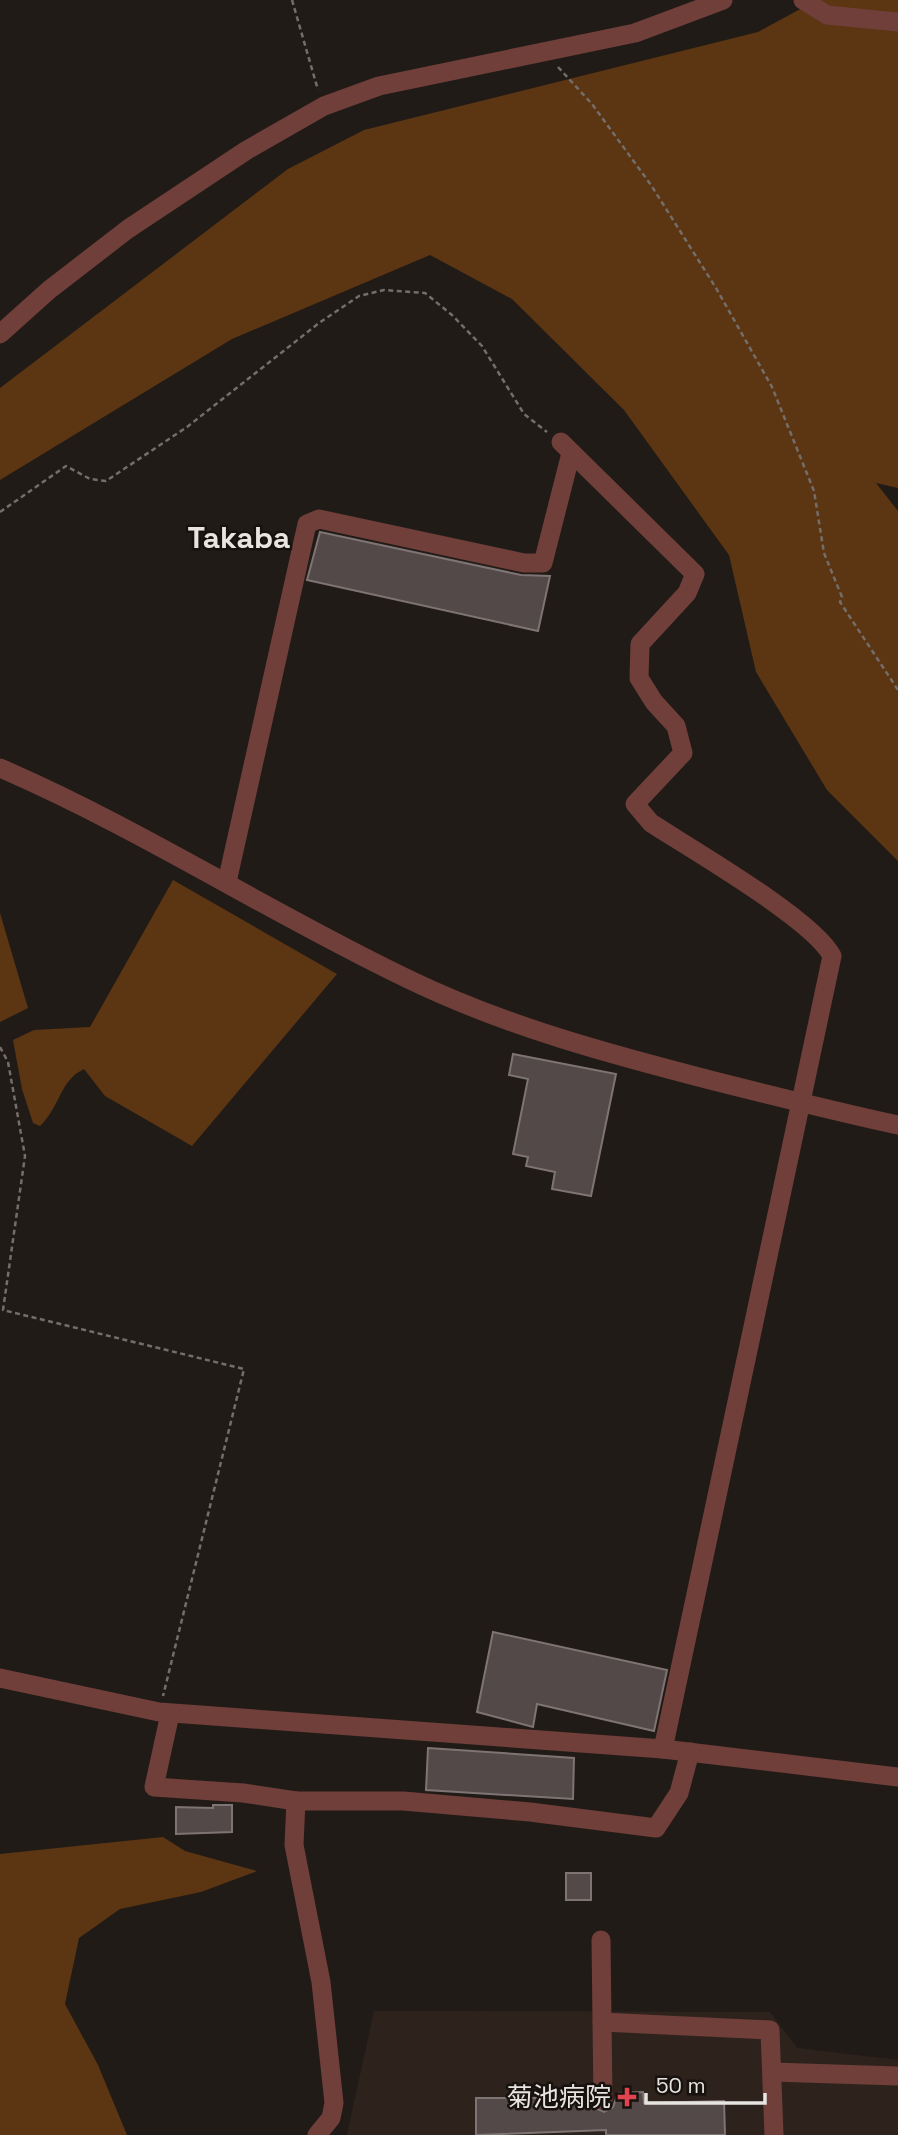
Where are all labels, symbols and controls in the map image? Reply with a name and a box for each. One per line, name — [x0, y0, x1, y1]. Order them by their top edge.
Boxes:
district label: Takaba — [188, 518, 290, 557]
scale bar — [646, 2062, 765, 2106]
text: 50 m — [656, 2072, 706, 2099]
place label: 菊池病院 — [507, 2080, 611, 2114]
marker: 菊池病院 — [617, 2087, 637, 2107]

